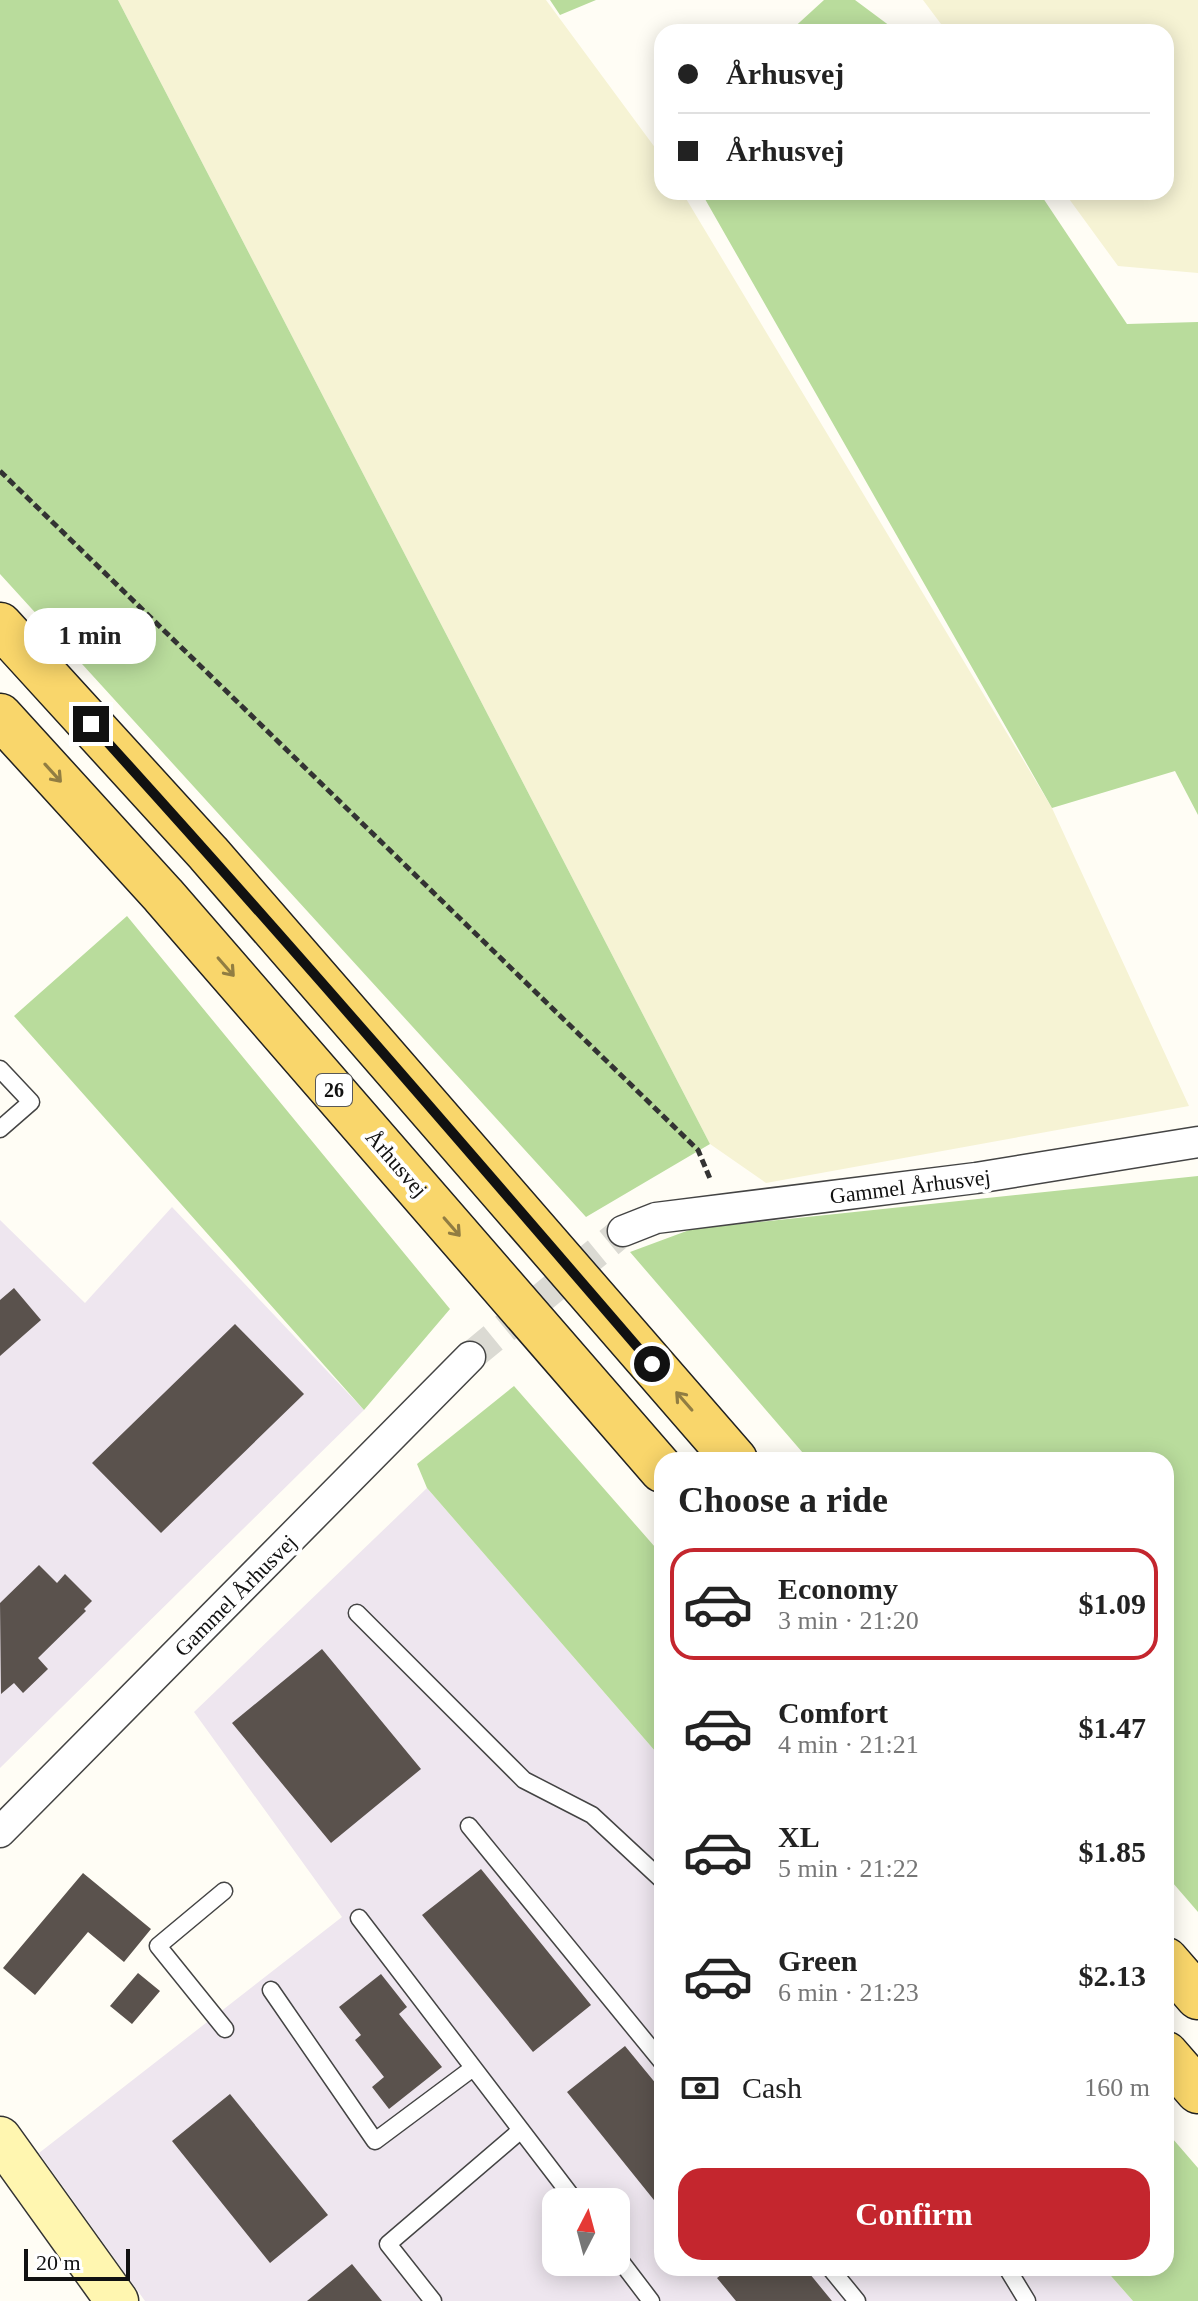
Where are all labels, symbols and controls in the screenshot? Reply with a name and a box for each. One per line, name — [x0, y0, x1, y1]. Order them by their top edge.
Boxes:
text: Århusvej — [726, 57, 844, 90]
text: Århusvej — [726, 134, 844, 167]
callout: 1 min — [25, 608, 157, 664]
text: 1 min — [59, 621, 121, 650]
route end — [73, 706, 109, 742]
one-way arrow — [43, 763, 61, 783]
one-way arrow — [217, 956, 235, 976]
road number: 26 — [316, 1074, 352, 1106]
street label: Århusvej — [361, 1125, 433, 1202]
street label: Gammel Århusvej — [828, 1164, 992, 1209]
one-way arrow — [443, 1216, 461, 1236]
route start — [634, 1346, 670, 1382]
one-way arrow — [675, 1391, 693, 1412]
text: Choose a ride — [678, 1480, 888, 1520]
street label: Gammel Århusvej — [169, 1529, 301, 1661]
icon: car — [682, 1568, 754, 1640]
text: Economy — [778, 1572, 898, 1605]
text: $1.09 — [1079, 1587, 1146, 1620]
text: 3 min · 21:20 — [778, 1606, 919, 1635]
icon: car — [682, 1692, 754, 1764]
text: Comfort — [778, 1696, 888, 1729]
text: $1.47 — [1079, 1711, 1146, 1744]
text: 4 min · 21:21 — [778, 1730, 919, 1759]
icon: car — [682, 1816, 754, 1888]
text: XL — [778, 1820, 820, 1853]
text: $1.85 — [1079, 1835, 1146, 1868]
text: 5 min · 21:22 — [778, 1854, 919, 1883]
icon: car — [682, 1940, 754, 2012]
text: Green — [778, 1944, 857, 1977]
text: $2.13 — [1079, 1959, 1146, 1992]
text: 6 min · 21:23 — [778, 1978, 919, 2007]
icon: cash — [678, 2066, 722, 2110]
text: Cash — [742, 2071, 802, 2104]
text: 160 m — [1084, 2073, 1150, 2102]
button: Confirm — [678, 2168, 1150, 2260]
north arrow — [542, 2188, 630, 2276]
map controls — [542, 2188, 630, 2276]
scale bar — [24, 2245, 130, 2281]
text: 20 m — [36, 2250, 81, 2275]

